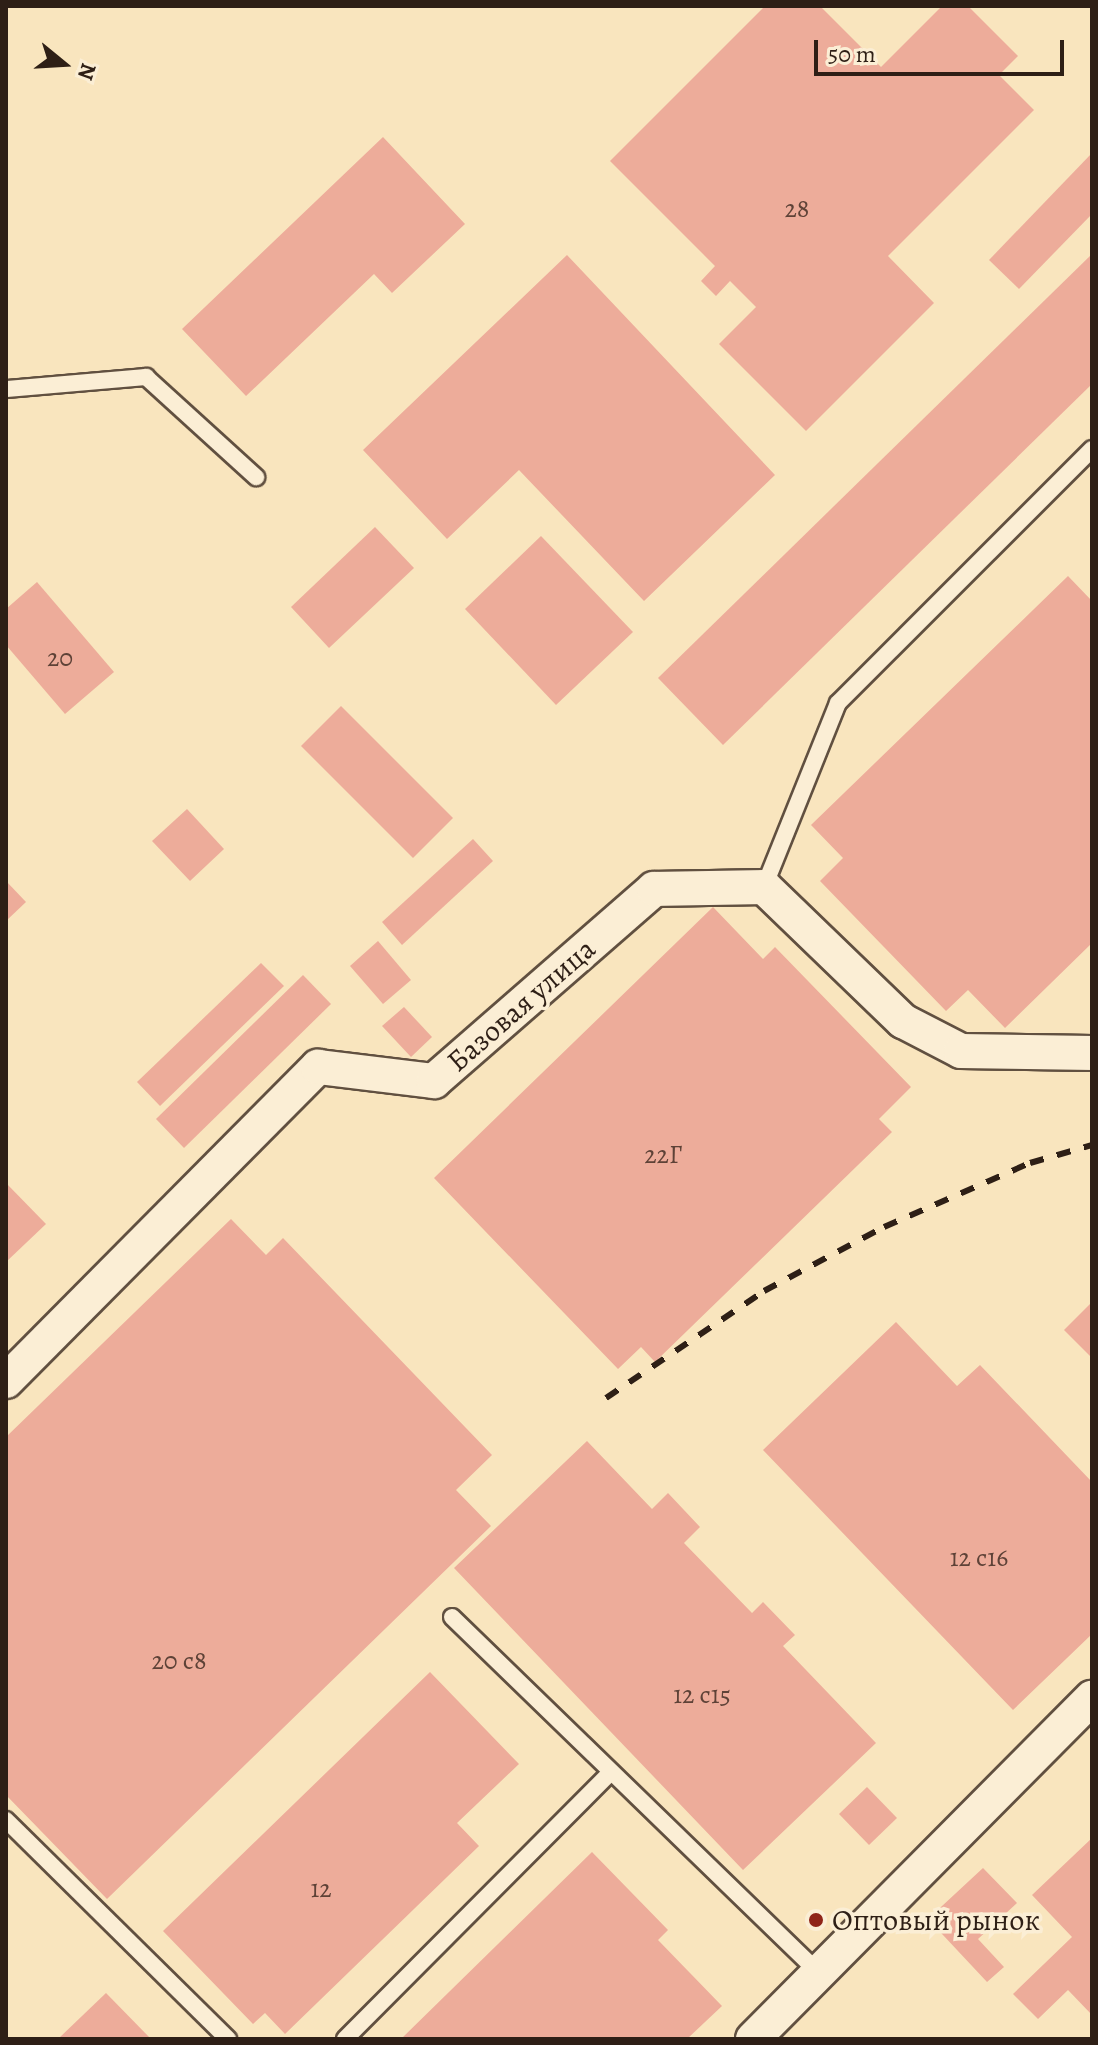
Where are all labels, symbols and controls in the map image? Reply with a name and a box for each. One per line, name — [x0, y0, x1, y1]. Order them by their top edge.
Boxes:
north arrow — [24, 24, 104, 104]
scale bar — [818, 24, 1068, 74]
text: 50 m — [828, 38, 876, 70]
text: N — [70, 59, 104, 84]
house number: 28 — [785, 193, 809, 225]
house number: 20 — [47, 642, 73, 674]
street label: Базовая улица — [439, 931, 603, 1079]
house number: 22Г — [644, 1139, 682, 1171]
house number: 12 с16 — [950, 1542, 1008, 1574]
house number: 20 с8 — [151, 1645, 207, 1677]
house number: 12 с15 — [673, 1679, 731, 1711]
house number: 12 — [310, 1873, 332, 1905]
place label: Оптовый рынок — [832, 1902, 1040, 1938]
marker: Оптовый рынок — [807, 1911, 825, 1929]

